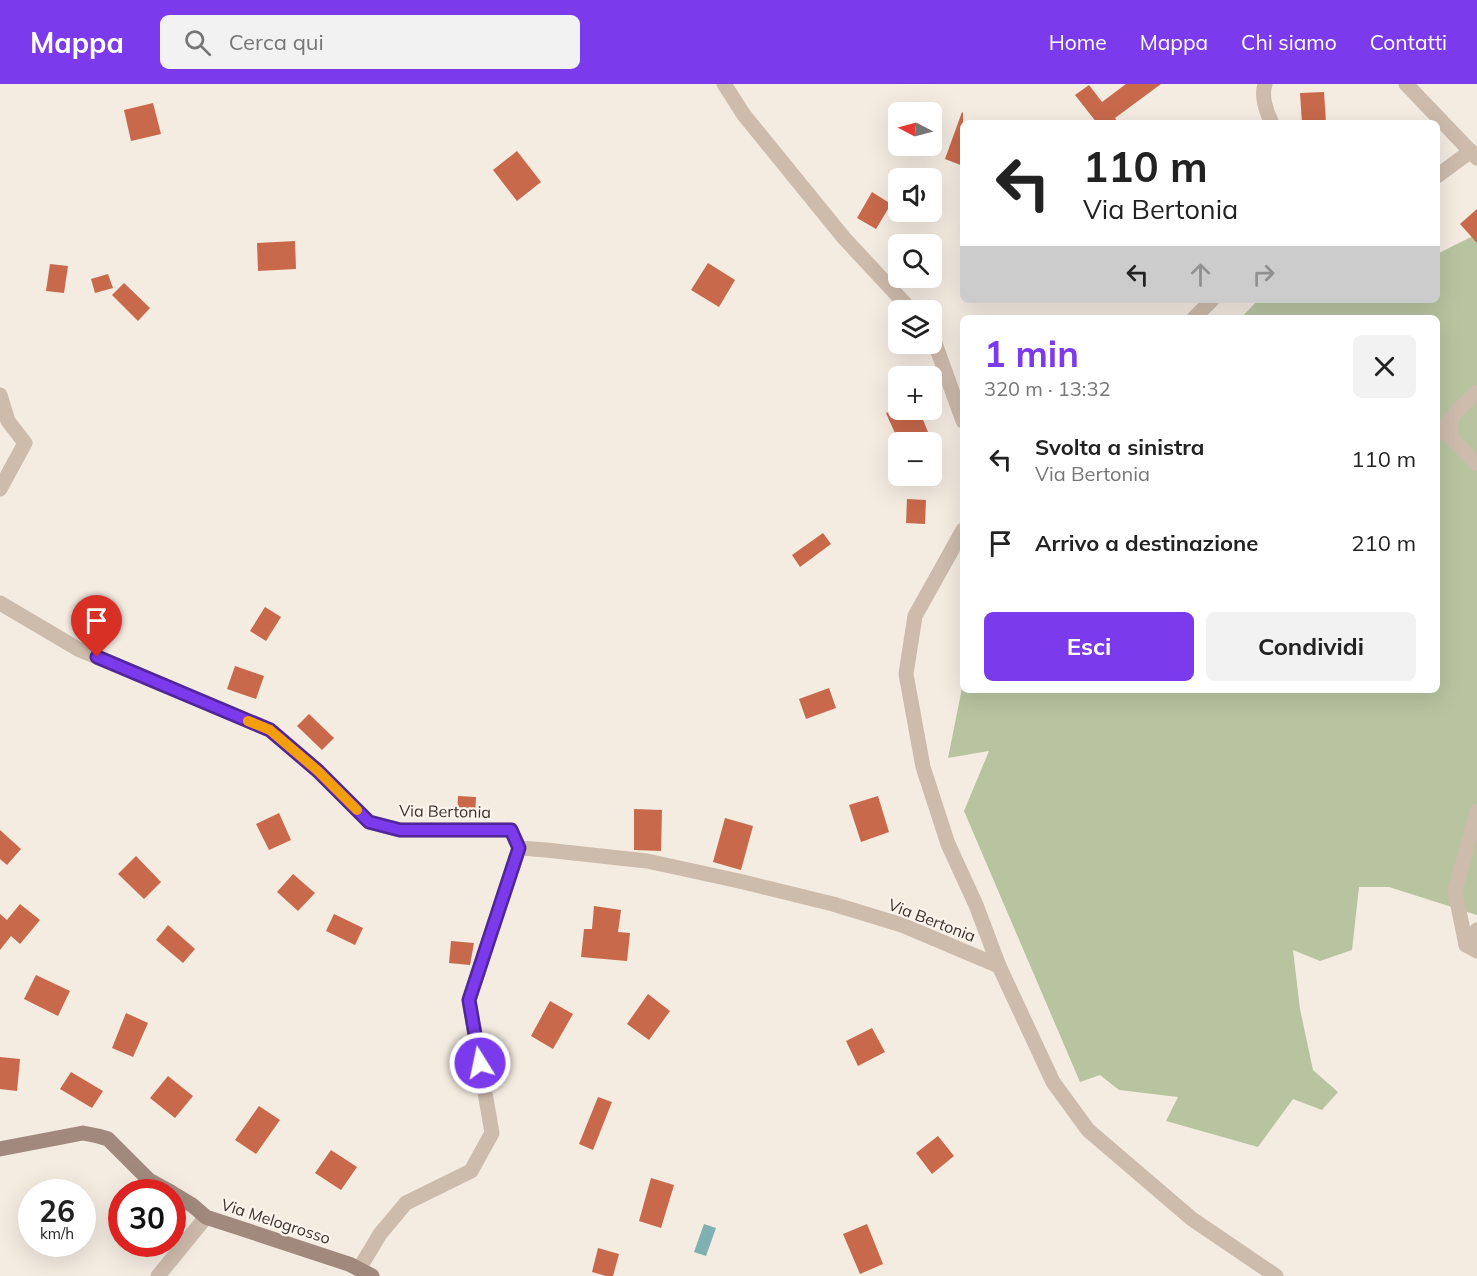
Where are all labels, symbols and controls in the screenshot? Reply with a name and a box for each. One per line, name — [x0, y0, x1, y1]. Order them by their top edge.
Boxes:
search box — [160, 15, 580, 69]
text: Mappa — [30, 25, 124, 60]
icon: search — [181, 26, 214, 59]
text: Cerca qui — [229, 28, 324, 56]
text: Home — [1049, 29, 1107, 55]
text: Mappa — [1140, 29, 1208, 55]
text: Chi siamo — [1241, 29, 1337, 55]
text: Contatti — [1370, 29, 1447, 55]
north arrow — [888, 102, 942, 156]
map controls — [888, 102, 942, 486]
text: 110 m — [1083, 140, 1208, 193]
icon: left — [984, 144, 1062, 222]
button: sound — [888, 168, 942, 222]
text: Via Bertonia — [1083, 192, 1238, 226]
button: search — [888, 234, 942, 288]
icon: left — [1121, 258, 1154, 291]
icon: ahead — [1184, 258, 1217, 291]
icon: right — [1247, 258, 1280, 291]
button: layers — [888, 300, 942, 354]
text: 1 min — [984, 331, 1079, 376]
button: close — [1353, 335, 1416, 398]
button: + — [888, 366, 942, 420]
text: 320 m · 13:32 — [984, 376, 1110, 401]
button: − — [888, 432, 942, 486]
text: Svolta a sinistra — [1035, 433, 1204, 461]
icon: left — [984, 443, 1017, 476]
text: 110 m — [1351, 445, 1416, 473]
text: Via Bertonia — [1035, 461, 1150, 486]
icon: arrive — [984, 527, 1017, 560]
text: Arrivo a destinazione — [1035, 529, 1258, 557]
text: 210 m — [1351, 529, 1416, 557]
pin — [71, 595, 122, 657]
icon: arrive — [80, 604, 113, 637]
button: Esci — [984, 612, 1194, 681]
button: Condividi — [1206, 612, 1416, 681]
street label: Via Bertonia — [399, 800, 491, 822]
street label: Via Bertonia — [885, 894, 979, 946]
position arrow — [448, 1031, 512, 1095]
speed limit sign: 30 — [108, 1179, 186, 1257]
text: 26 — [39, 1192, 75, 1230]
street label: Via Melogrosso — [219, 1194, 333, 1248]
text: km/h — [40, 1224, 74, 1243]

